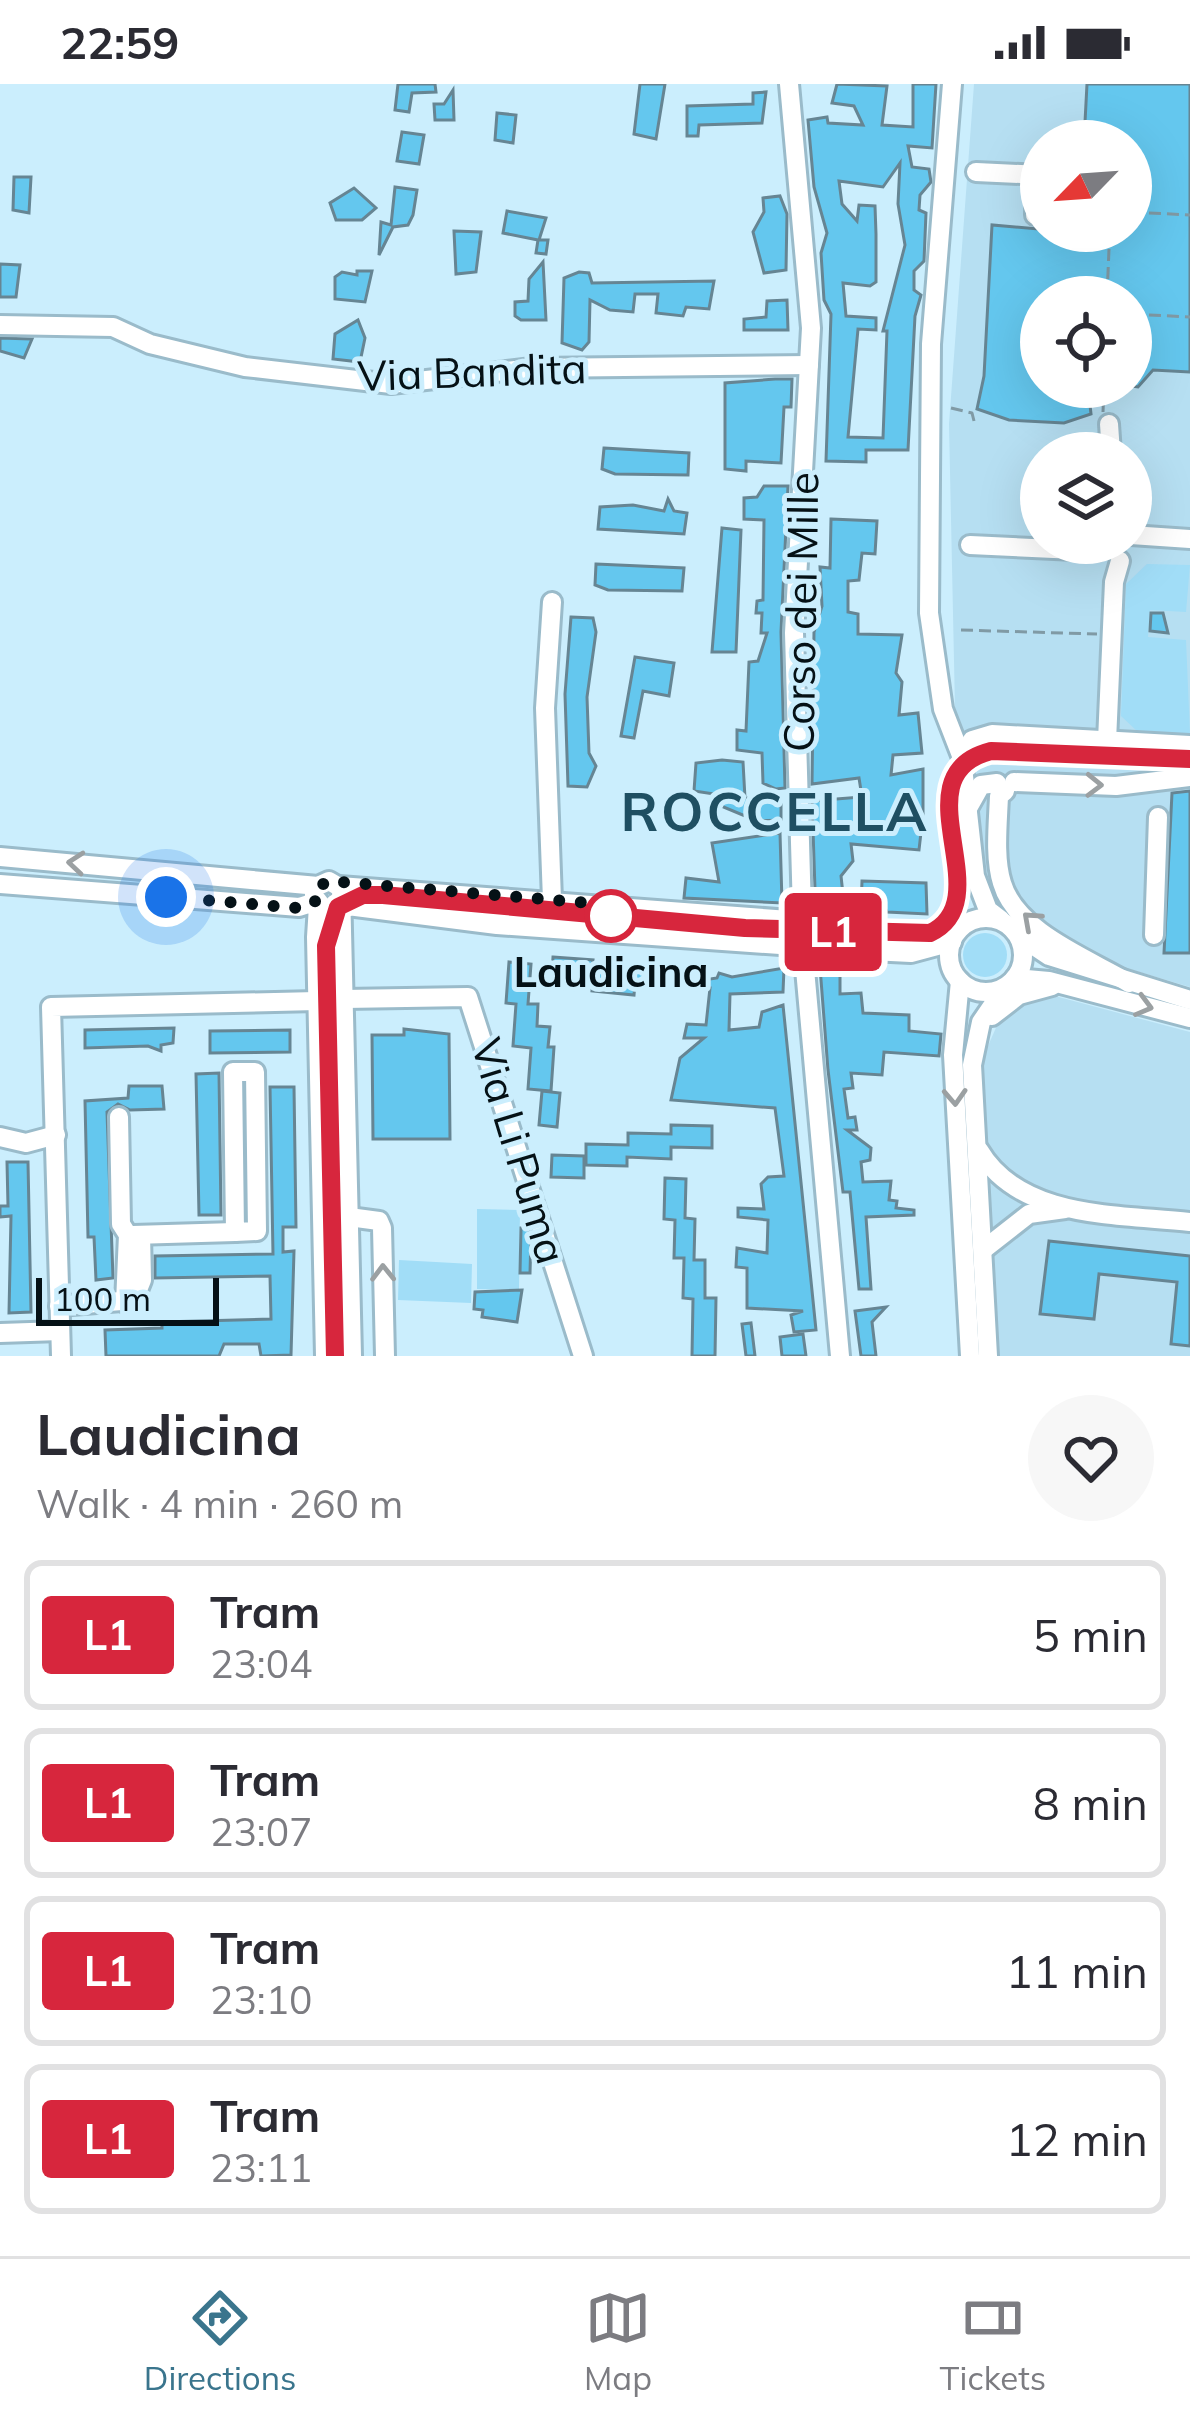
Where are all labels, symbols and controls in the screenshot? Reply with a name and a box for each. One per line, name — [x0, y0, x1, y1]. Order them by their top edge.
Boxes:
text: 22:59 — [60, 14, 179, 70]
north arrow — [1020, 120, 1152, 252]
map controls — [1020, 120, 1152, 564]
button: locate — [1020, 276, 1152, 408]
street label: Via Bandita — [357, 341, 587, 402]
button: layers — [1020, 432, 1152, 564]
street label: Corso dei Mille — [772, 472, 829, 752]
one-way arrow — [1085, 772, 1104, 798]
district label: ROCCELLA — [620, 777, 930, 845]
one-way arrow — [66, 851, 85, 876]
your location — [136, 867, 196, 927]
marker: Laudicina — [586, 891, 636, 941]
line badge: L1 — [779, 893, 887, 971]
text: L1 — [809, 905, 857, 958]
one-way arrow — [1024, 913, 1045, 934]
place label: Laudicina — [513, 945, 709, 998]
one-way arrow — [1133, 992, 1153, 1017]
street label: Via Li Puma — [460, 1032, 579, 1270]
one-way arrow — [942, 1088, 968, 1107]
one-way arrow — [371, 1263, 397, 1282]
scale bar — [36, 1272, 219, 1325]
text: 100 m — [54, 1278, 151, 1319]
button: heart — [1028, 1395, 1154, 1521]
text: Laudicina — [36, 1398, 301, 1469]
text: Walk · 4 min · 260 m — [36, 1479, 403, 1528]
text: Tram — [210, 1583, 320, 1639]
text: 5 min — [1033, 1607, 1148, 1663]
text: L1 — [84, 1608, 132, 1661]
text: 23:04 — [210, 1639, 313, 1688]
text: Tram — [210, 1751, 320, 1807]
text: 8 min — [1033, 1775, 1148, 1831]
text: L1 — [84, 1776, 132, 1829]
text: 23:07 — [210, 1807, 313, 1856]
text: Tram — [210, 1919, 320, 1975]
text: 11 min — [1006, 1943, 1148, 1999]
text: L1 — [84, 1944, 132, 1997]
text: 23:10 — [210, 1975, 313, 2024]
text: Tram — [210, 2087, 320, 2143]
text: 12 min — [1006, 2111, 1148, 2167]
text: L1 — [84, 2112, 132, 2165]
text: 23:11 — [210, 2143, 313, 2192]
tab: Directions — [144, 2285, 296, 2398]
tab: Map — [584, 2285, 652, 2398]
tab: Tickets — [940, 2285, 1046, 2398]

